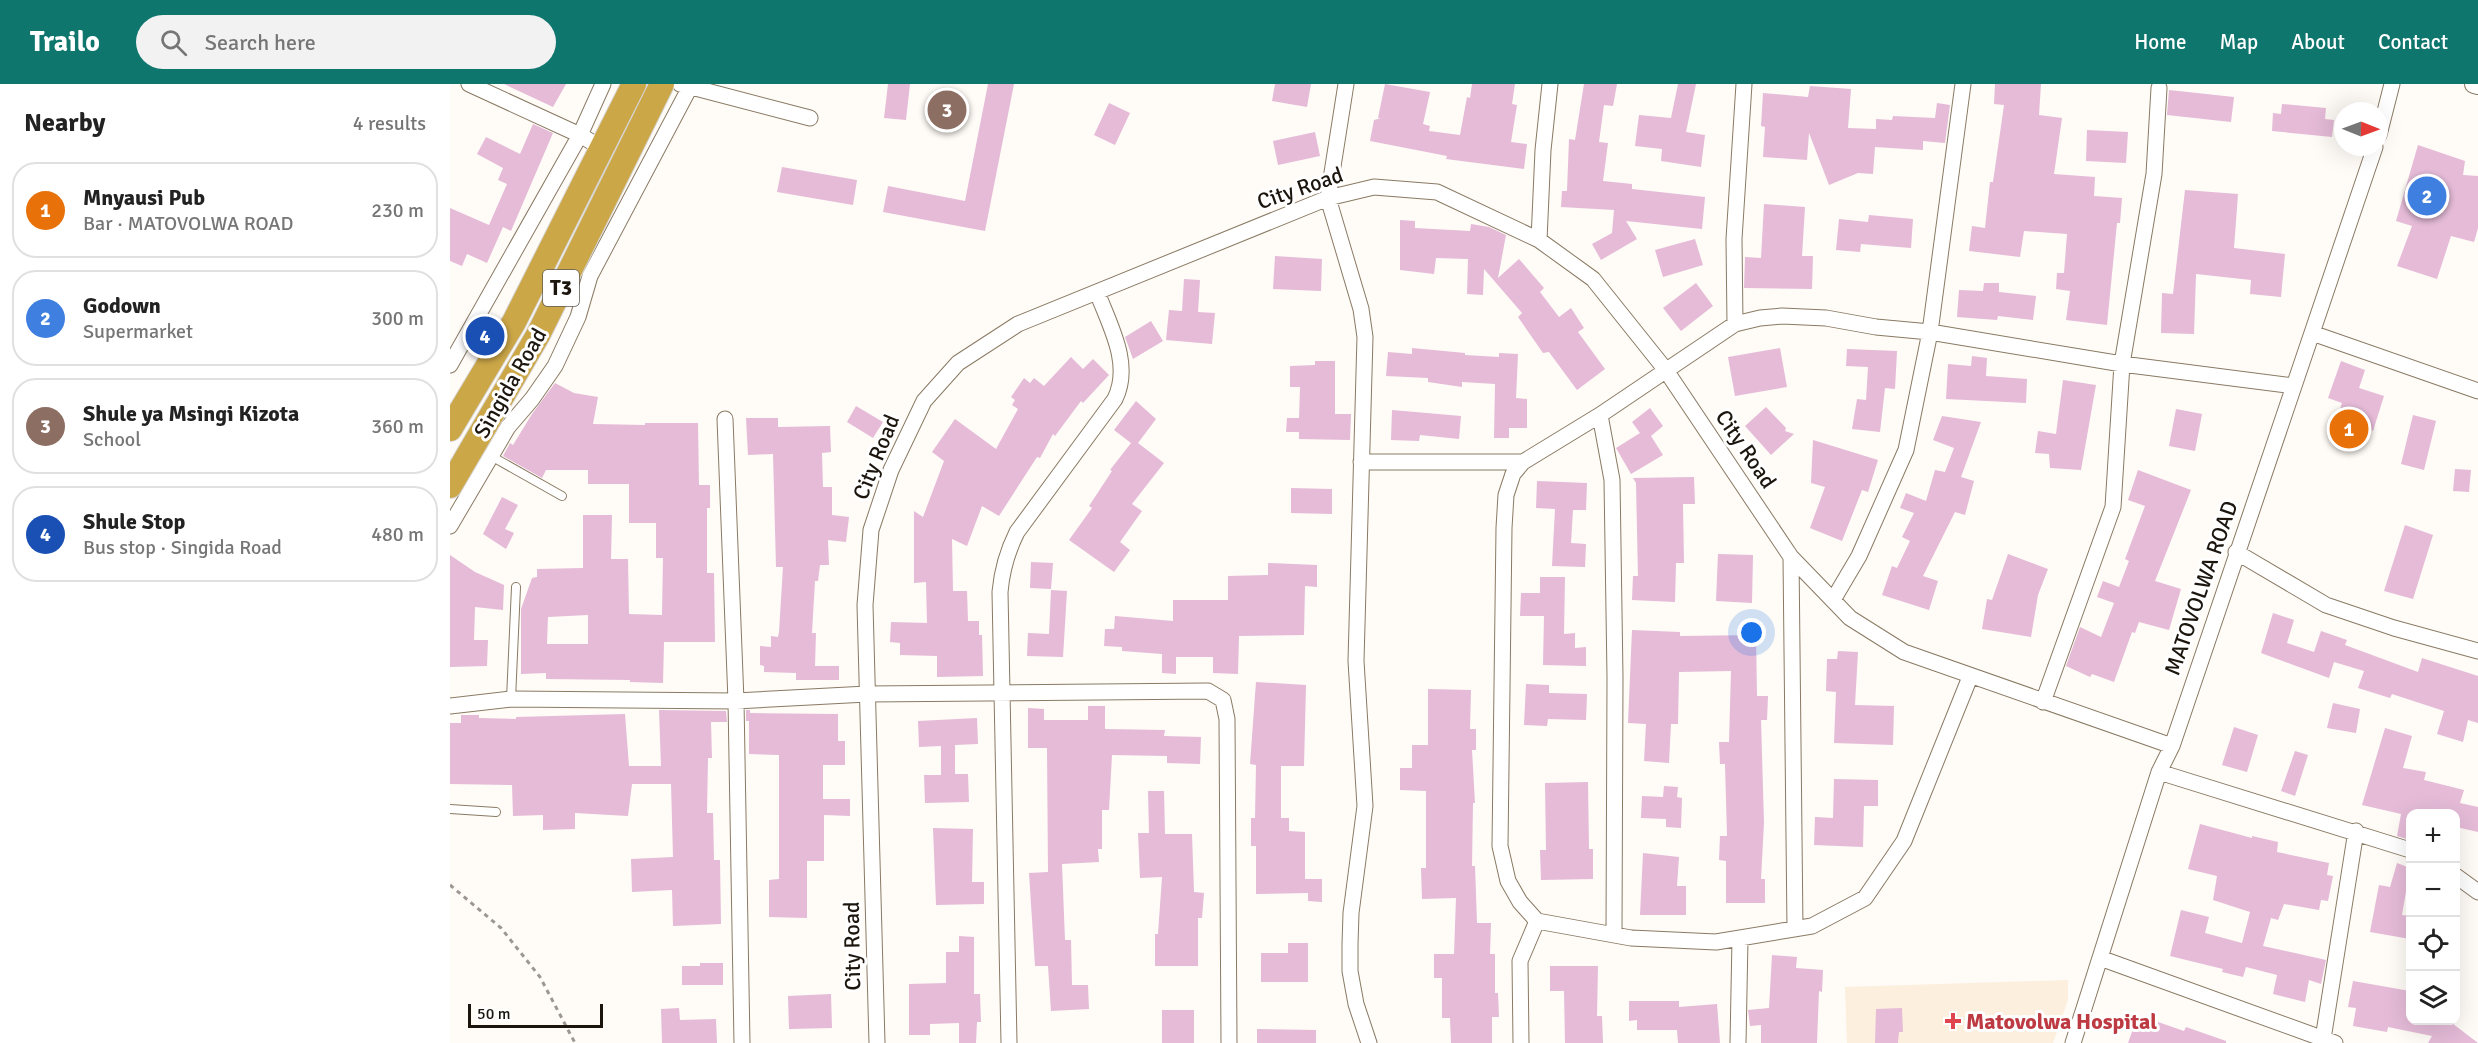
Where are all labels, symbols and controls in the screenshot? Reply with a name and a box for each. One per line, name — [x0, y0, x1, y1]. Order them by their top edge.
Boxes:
search box — [136, 15, 556, 69]
text: Trailo — [30, 25, 100, 59]
icon: search — [157, 26, 190, 59]
text: Search here — [205, 29, 316, 56]
text: Home — [2134, 29, 2187, 55]
text: Map — [2220, 29, 2258, 55]
text: About — [2291, 29, 2345, 55]
text: Contact — [2378, 29, 2448, 55]
pin: 3 — [928, 87, 966, 132]
north arrow — [2334, 102, 2388, 156]
text: Nearby — [24, 107, 105, 139]
text: 4 results — [353, 111, 426, 136]
street label: City Road — [1253, 161, 1347, 215]
pin: 2 — [2408, 174, 2446, 218]
text: Mnyausi Pub — [83, 184, 205, 211]
text: 1 — [40, 198, 51, 223]
text: 230 m — [371, 198, 424, 223]
text: Bar · MATOVOLWA ROAD — [83, 211, 294, 236]
road number: T3 — [543, 270, 579, 306]
text: Godown — [83, 292, 161, 319]
text: 2 — [40, 306, 51, 331]
text: 300 m — [371, 306, 424, 331]
pin: 4 — [465, 314, 504, 358]
text: Supermarket — [83, 319, 193, 344]
street label: Singida Road — [468, 323, 552, 443]
text: Shule ya Msingi Kizota — [83, 400, 299, 427]
street label: City Road — [1710, 405, 1782, 493]
pin: 1 — [2330, 406, 2368, 452]
street label: City Road — [847, 411, 905, 503]
text: 3 — [40, 414, 51, 439]
text: 360 m — [371, 414, 424, 439]
text: School — [83, 427, 141, 452]
street label: MATOVOLWA ROAD — [2159, 497, 2243, 679]
text: Shule Stop — [83, 508, 185, 535]
text: 4 — [40, 522, 51, 547]
text: 480 m — [371, 522, 424, 547]
text: Bus stop · Singida Road — [83, 535, 282, 560]
your location — [1737, 618, 1766, 647]
map controls — [2406, 809, 2460, 1025]
button: + — [2406, 809, 2460, 863]
button: − — [2406, 863, 2460, 917]
street label: City Road — [838, 901, 866, 991]
button: locate — [2406, 917, 2460, 971]
button: layers — [2406, 971, 2460, 1025]
scale bar — [468, 1001, 603, 1028]
text: 50 m — [477, 1004, 511, 1024]
place label: Matovolwa Hospital — [1966, 1008, 2157, 1035]
marker: Matovolwa Hospital — [1944, 1012, 1962, 1030]

